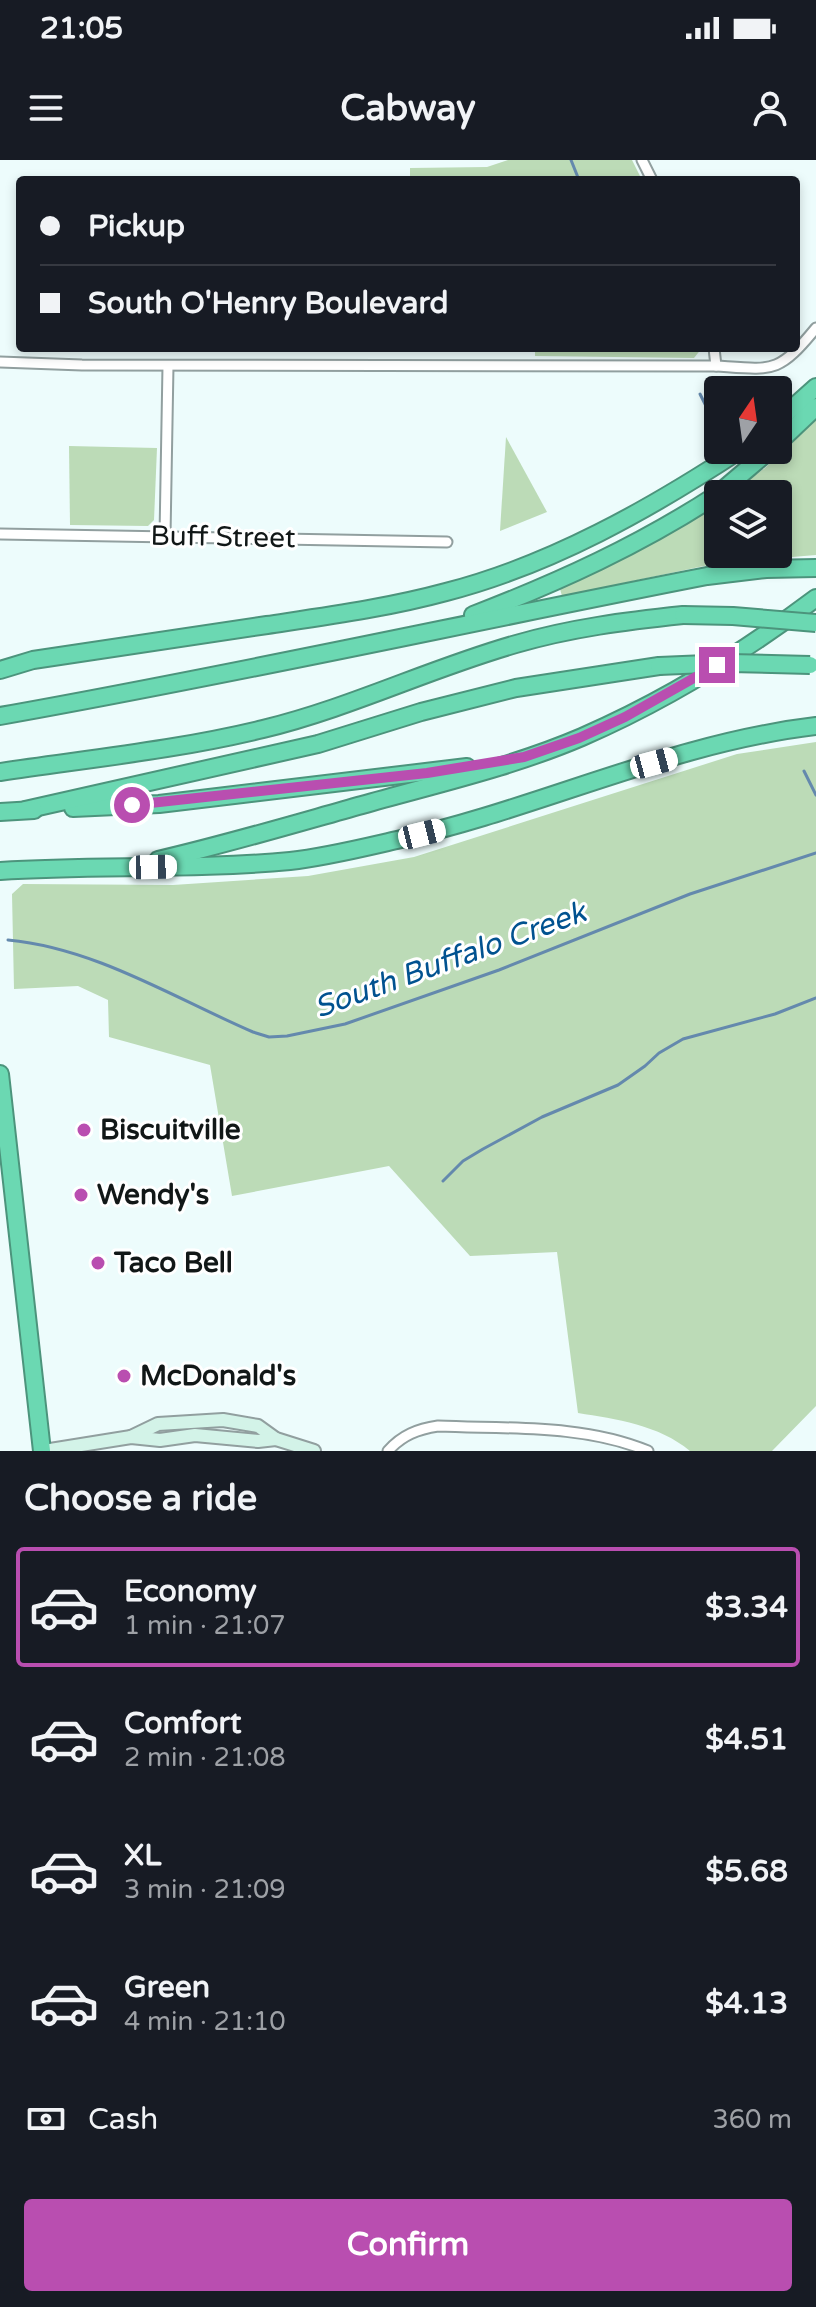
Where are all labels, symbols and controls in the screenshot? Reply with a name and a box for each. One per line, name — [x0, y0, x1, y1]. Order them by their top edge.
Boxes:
text: 21:05 — [40, 10, 123, 47]
icon: menu — [24, 86, 68, 130]
icon: person — [748, 86, 792, 130]
text: Cabway — [340, 87, 476, 130]
text: Pickup — [88, 208, 185, 245]
text: South O'Henry Boulevard — [88, 285, 448, 322]
north arrow — [704, 376, 792, 464]
map controls — [704, 376, 792, 568]
button: layers — [704, 480, 792, 568]
street label: Buff Street — [150, 519, 296, 555]
route end — [699, 647, 735, 683]
car — [628, 745, 680, 781]
route start — [114, 787, 150, 823]
car — [396, 817, 448, 851]
car — [129, 855, 177, 879]
water label: South Buffalo Creek — [309, 893, 593, 1026]
place label: Biscuitville — [100, 1113, 241, 1147]
marker: Biscuitville — [75, 1121, 93, 1139]
place label: Wendy's — [97, 1178, 209, 1212]
marker: Wendy's — [72, 1186, 90, 1204]
place label: Taco Bell — [113, 1246, 233, 1280]
marker: Taco Bell — [89, 1254, 107, 1272]
place label: McDonald's — [140, 1359, 296, 1393]
marker: McDonald's — [115, 1367, 133, 1385]
text: Choose a ride — [24, 1477, 257, 1520]
icon: car — [28, 1571, 100, 1643]
text: Economy — [124, 1573, 257, 1610]
text: $3.34 — [705, 1589, 788, 1626]
text: 1 min · 21:07 — [124, 1610, 286, 1641]
icon: car — [28, 1703, 100, 1775]
text: Comfort — [124, 1705, 242, 1742]
text: $4.51 — [705, 1721, 788, 1758]
text: 2 min · 21:08 — [124, 1742, 286, 1773]
icon: car — [28, 1835, 100, 1907]
text: XL — [124, 1837, 161, 1874]
text: $5.68 — [706, 1853, 788, 1890]
text: 3 min · 21:09 — [124, 1874, 286, 1905]
icon: car — [28, 1967, 100, 2039]
text: Green — [124, 1969, 210, 2006]
text: $4.13 — [705, 1985, 788, 2022]
text: 4 min · 21:10 — [124, 2006, 286, 2037]
icon: cash — [24, 2097, 68, 2141]
text: Cash — [88, 2101, 158, 2138]
text: 360 m — [712, 2104, 792, 2135]
button: Confirm — [24, 2199, 792, 2291]

